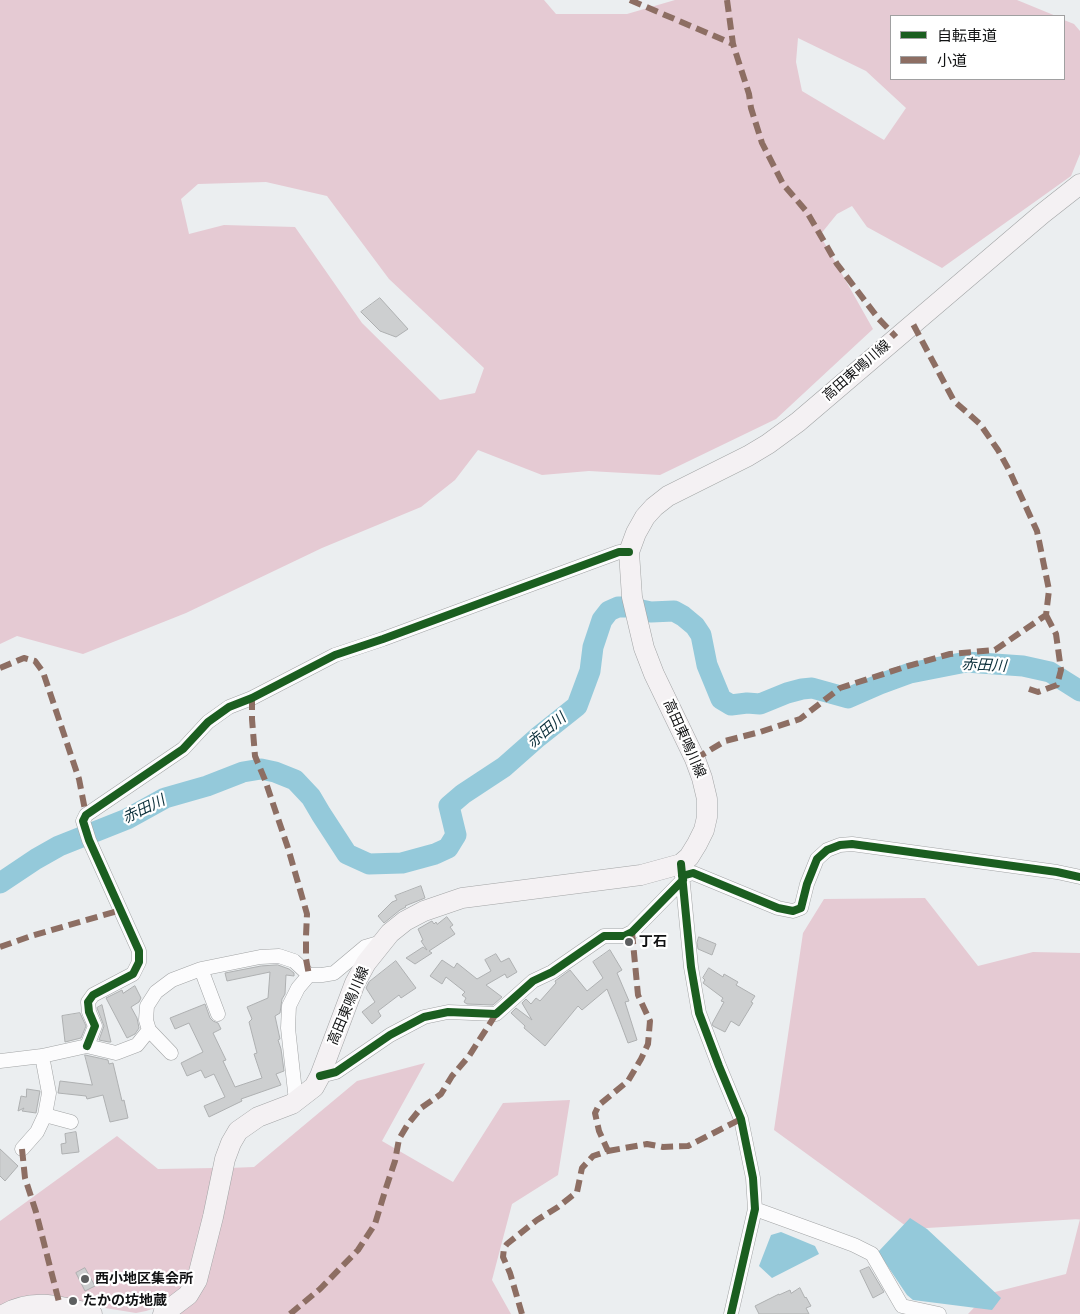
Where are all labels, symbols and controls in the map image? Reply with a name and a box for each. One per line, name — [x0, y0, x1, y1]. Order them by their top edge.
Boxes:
legend — [890, 15, 1065, 80]
text: 自転車道 — [937, 27, 997, 45]
text: 小道 — [937, 52, 967, 70]
street label: 高田東鳴川線 — [820, 337, 894, 405]
water label: 赤田川 — [961, 656, 1007, 676]
street label: 高田東鳴川線 — [659, 697, 709, 781]
water label: 赤田川 — [524, 710, 570, 752]
water label: 赤田川 — [120, 792, 168, 828]
place label: 丁石 — [639, 934, 667, 950]
marker: 丁石 — [623, 936, 635, 948]
street label: 高田東鳴川線 — [325, 964, 373, 1048]
place label: 西小地区集会所 — [95, 1271, 193, 1287]
marker: 西小地区集会所 — [79, 1273, 91, 1285]
place label: たかの坊地蔵 — [83, 1293, 167, 1309]
marker: たかの坊地蔵 — [67, 1295, 79, 1307]

